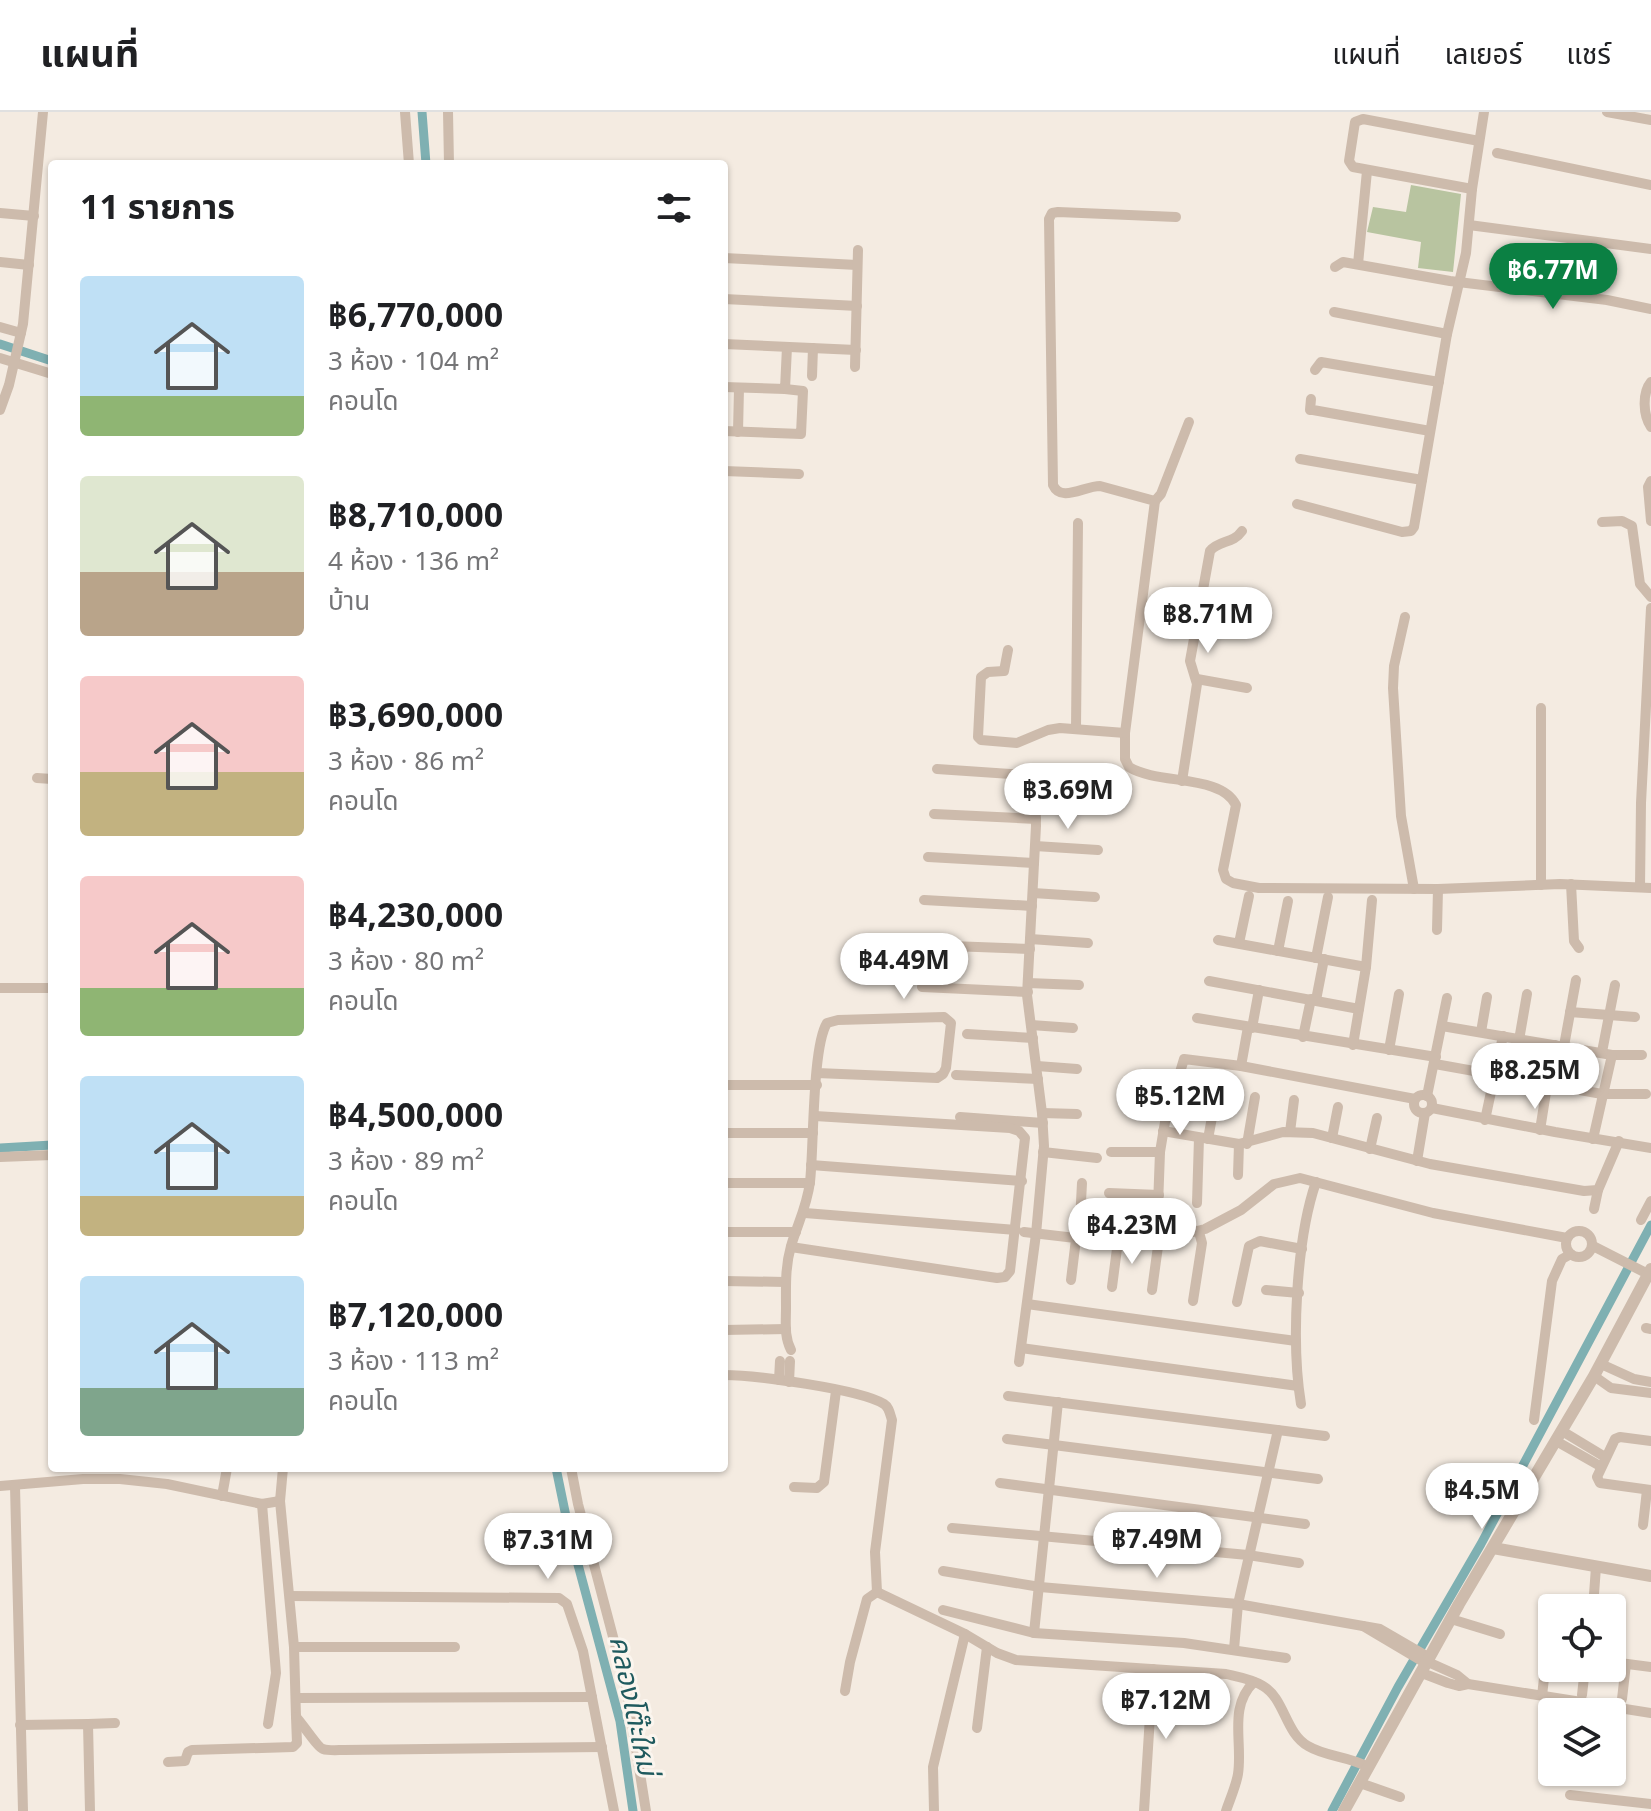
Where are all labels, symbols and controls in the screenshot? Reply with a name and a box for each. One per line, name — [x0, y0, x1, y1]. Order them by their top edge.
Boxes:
text: แผนที่ — [40, 26, 139, 78]
text: แผนที่ — [1332, 34, 1401, 72]
text: เลเยอร์ — [1445, 34, 1522, 72]
text: แชร์ — [1566, 34, 1611, 72]
text: 11 รายการ — [80, 183, 235, 229]
icon: filters — [652, 186, 696, 230]
pin: ฿6.77M — [1488, 243, 1618, 311]
text: ฿6.77M — [1507, 251, 1599, 287]
text: ฿6,770,000 — [328, 291, 503, 337]
icon: home — [144, 308, 240, 404]
text: 3 ห้อง · 104 m² — [328, 342, 499, 378]
text: คอนโด — [328, 382, 399, 418]
text: ฿8,710,000 — [328, 491, 503, 537]
icon: home — [144, 508, 240, 604]
text: 4 ห้อง · 136 m² — [328, 542, 499, 578]
text: บ้าน — [328, 582, 370, 618]
pin: ฿8.71M — [1143, 587, 1273, 655]
text: ฿8.71M — [1162, 595, 1254, 631]
text: ฿3,690,000 — [328, 691, 503, 737]
icon: home — [144, 708, 240, 804]
text: 3 ห้อง · 86 m² — [328, 742, 484, 778]
pin: ฿3.69M — [1003, 763, 1133, 831]
text: ฿3.69M — [1022, 771, 1114, 807]
text: คอนโด — [328, 782, 399, 818]
text: ฿4,230,000 — [328, 891, 503, 937]
icon: home — [144, 908, 240, 1004]
pin: ฿4.49M — [839, 933, 969, 1001]
text: ฿4.49M — [858, 941, 950, 977]
text: 3 ห้อง · 80 m² — [328, 942, 484, 978]
text: คอนโด — [328, 982, 399, 1018]
pin: ฿8.25M — [1470, 1043, 1600, 1111]
text: ฿8.25M — [1489, 1051, 1581, 1087]
pin: ฿5.12M — [1115, 1069, 1245, 1137]
text: ฿5.12M — [1134, 1077, 1226, 1113]
text: ฿4,500,000 — [328, 1091, 503, 1137]
icon: home — [144, 1108, 240, 1204]
text: 3 ห้อง · 89 m² — [328, 1142, 484, 1178]
text: คอนโด — [328, 1182, 399, 1218]
pin: ฿4.23M — [1067, 1198, 1197, 1266]
text: ฿4.23M — [1086, 1206, 1178, 1242]
text: ฿7,120,000 — [328, 1291, 503, 1337]
icon: home — [144, 1308, 240, 1404]
text: 3 ห้อง · 113 m² — [328, 1342, 499, 1378]
text: คอนโด — [328, 1382, 399, 1418]
pin: ฿4.5M — [1426, 1463, 1538, 1531]
text: ฿4.5M — [1444, 1471, 1520, 1507]
pin: ฿7.49M — [1092, 1512, 1222, 1580]
pin: ฿7.31M — [483, 1513, 613, 1581]
text: ฿7.49M — [1111, 1520, 1203, 1556]
text: ฿7.31M — [502, 1521, 594, 1557]
map controls — [1538, 1594, 1626, 1786]
button: locate — [1538, 1594, 1626, 1682]
water label: คลองโต๊ะใหม่ — [602, 1632, 669, 1782]
pin: ฿7.12M — [1101, 1673, 1231, 1741]
text: ฿7.12M — [1120, 1681, 1212, 1717]
button: layers — [1538, 1698, 1626, 1786]

